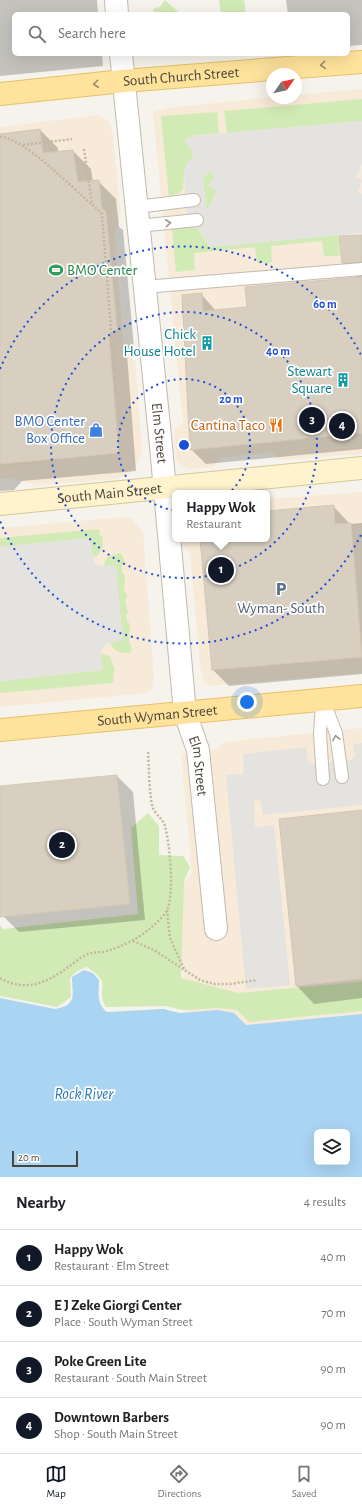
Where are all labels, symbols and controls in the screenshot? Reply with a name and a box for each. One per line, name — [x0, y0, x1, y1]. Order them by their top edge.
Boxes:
search box — [12, 12, 350, 56]
icon: search — [26, 23, 48, 45]
text: Search here — [58, 26, 126, 41]
one-way arrow — [320, 60, 326, 69]
street label: South Church Street — [123, 65, 240, 89]
north arrow — [266, 68, 302, 104]
one-way arrow — [93, 79, 99, 88]
one-way arrow — [165, 218, 171, 227]
sports icon: BMO Center — [48, 262, 64, 278]
place label: BMO Center — [67, 263, 138, 278]
text: 60 m — [313, 298, 337, 310]
place label: Chick House Hotel — [124, 327, 196, 359]
building icon: Chick House Hotel — [199, 335, 215, 351]
text: 40 m — [266, 345, 290, 357]
place label: Stewart Square — [287, 364, 332, 396]
building icon: Stewart Square — [335, 372, 351, 388]
text: 20 m — [219, 393, 243, 405]
street label: Elm Street — [149, 402, 170, 464]
pin: 3 — [299, 405, 325, 435]
pin: 4 — [329, 411, 355, 441]
place label: BMO Center Box Office — [15, 414, 85, 446]
restaurant icon: Cantina Taco — [268, 417, 284, 433]
place label: Cantina Taco — [191, 418, 265, 433]
shop icon: BMO Center Box Office — [88, 422, 104, 438]
centre of rings — [177, 438, 191, 452]
street label: South Main Street — [57, 481, 163, 506]
popup — [172, 490, 270, 542]
text: Happy Wok — [186, 500, 256, 515]
text: Restaurant — [186, 518, 241, 531]
pin: 1 — [208, 555, 234, 585]
parking icon: Wyman‐ South — [273, 581, 289, 597]
place label: Wyman‐ South — [237, 601, 325, 616]
your location — [237, 692, 257, 712]
street label: South Wyman Street — [97, 703, 218, 729]
street label: Elm Street — [186, 734, 210, 797]
one-way arrow — [333, 735, 341, 741]
pin: 2 — [49, 830, 75, 860]
water label: Rock River — [54, 1086, 114, 1102]
map controls — [314, 1129, 350, 1165]
button: layers — [314, 1129, 350, 1165]
scale bar — [12, 1149, 78, 1168]
text: 20 m — [18, 1152, 39, 1163]
text: Nearby — [16, 1194, 66, 1211]
text: 4 results — [304, 1196, 346, 1209]
text: Happy Wok — [54, 1242, 123, 1257]
text: 1 — [27, 1251, 31, 1264]
text: 40 m — [320, 1251, 346, 1264]
text: Restaurant · Elm Street — [54, 1260, 169, 1273]
text: E J Zeke Giorgi Center — [54, 1298, 182, 1313]
text: 2 — [26, 1307, 32, 1320]
text: 70 m — [321, 1307, 346, 1320]
text: Place · South Wyman Street — [54, 1316, 193, 1329]
text: Poke Green Lite — [54, 1354, 146, 1369]
text: 3 — [26, 1363, 32, 1376]
text: 90 m — [320, 1363, 346, 1376]
text: Restaurant · South Main Street — [54, 1372, 207, 1385]
text: Downtown Barbers — [54, 1410, 169, 1425]
text: 4 — [26, 1419, 32, 1432]
text: 90 m — [320, 1419, 346, 1432]
text: Shop · South Main Street — [54, 1428, 178, 1441]
tab: Map — [45, 1463, 67, 1500]
tab: Directions — [157, 1463, 201, 1500]
tab: Saved — [292, 1463, 317, 1500]

